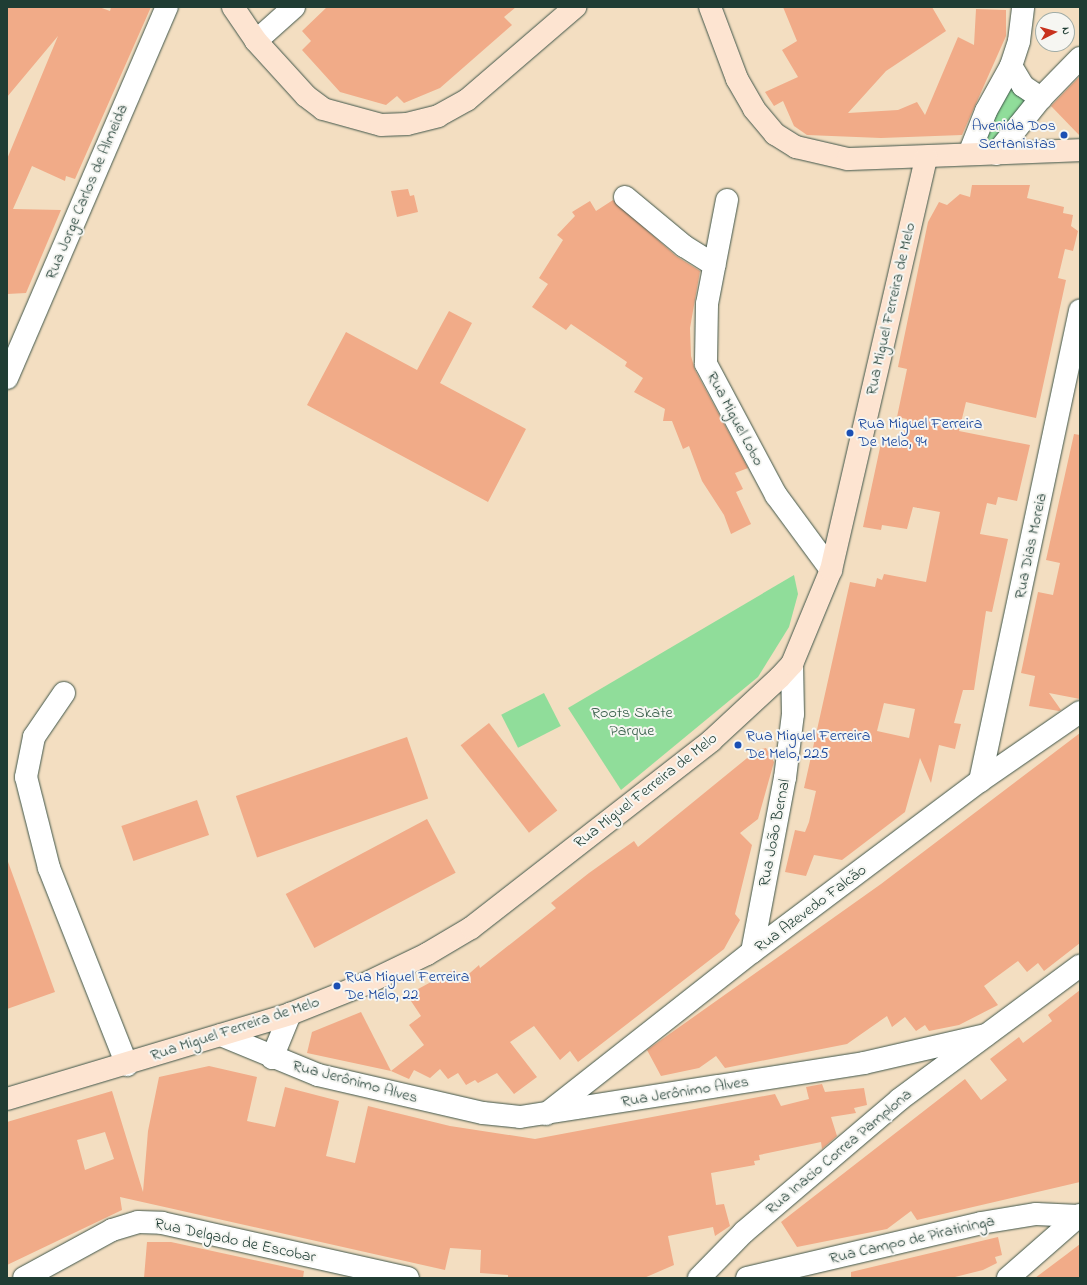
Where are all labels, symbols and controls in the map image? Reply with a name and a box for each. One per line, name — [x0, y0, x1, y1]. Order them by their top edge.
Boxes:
north arrow — [1035, 12, 1075, 52]
text: N — [1058, 26, 1074, 35]
street label: Rua Jorge Carlos de Almeida — [41, 102, 133, 282]
place label: Avenida Dos Sertanistas — [972, 116, 1056, 154]
marker: Avenida Dos Sertanistas — [1059, 130, 1069, 140]
street label: Rua Miguel Ferreira de Melo — [862, 221, 920, 397]
street label: Rua Miguel Lobo — [702, 369, 768, 469]
place label: Rua Miguel Ferreira De Melo, 94 — [858, 414, 982, 452]
marker: Rua Miguel Ferreira De Melo, 94 — [845, 428, 855, 438]
street label: Rua Dias Moreia — [1010, 491, 1052, 601]
park label: Roots Skate Parque — [591, 703, 673, 741]
place label: Rua Miguel Ferreira De Melo, 225 — [746, 726, 870, 764]
street label: Rua Miguel Ferreira de Melo — [571, 729, 721, 853]
marker: Rua Miguel Ferreira De Melo, 225 — [733, 740, 743, 750]
street label: Rua João Bernal — [755, 778, 795, 888]
street label: Rua Azevedo Falcão — [751, 861, 871, 957]
place label: Rua Miguel Ferreira De Melo, 22 — [345, 967, 469, 1005]
marker: Rua Miguel Ferreira De Melo, 22 — [332, 981, 342, 991]
street label: Rua Miguel Ferreira de Melo — [148, 993, 322, 1065]
street label: Rua Jerônimo Alves — [290, 1056, 420, 1108]
street label: Rua Jerônimo Alves — [620, 1072, 750, 1112]
street label: Rua Inacio Correa Pamplona — [762, 1085, 916, 1219]
street label: Rua Campo de Piratininga — [827, 1212, 997, 1268]
street label: Rua Delgado de Escobar — [153, 1215, 317, 1267]

